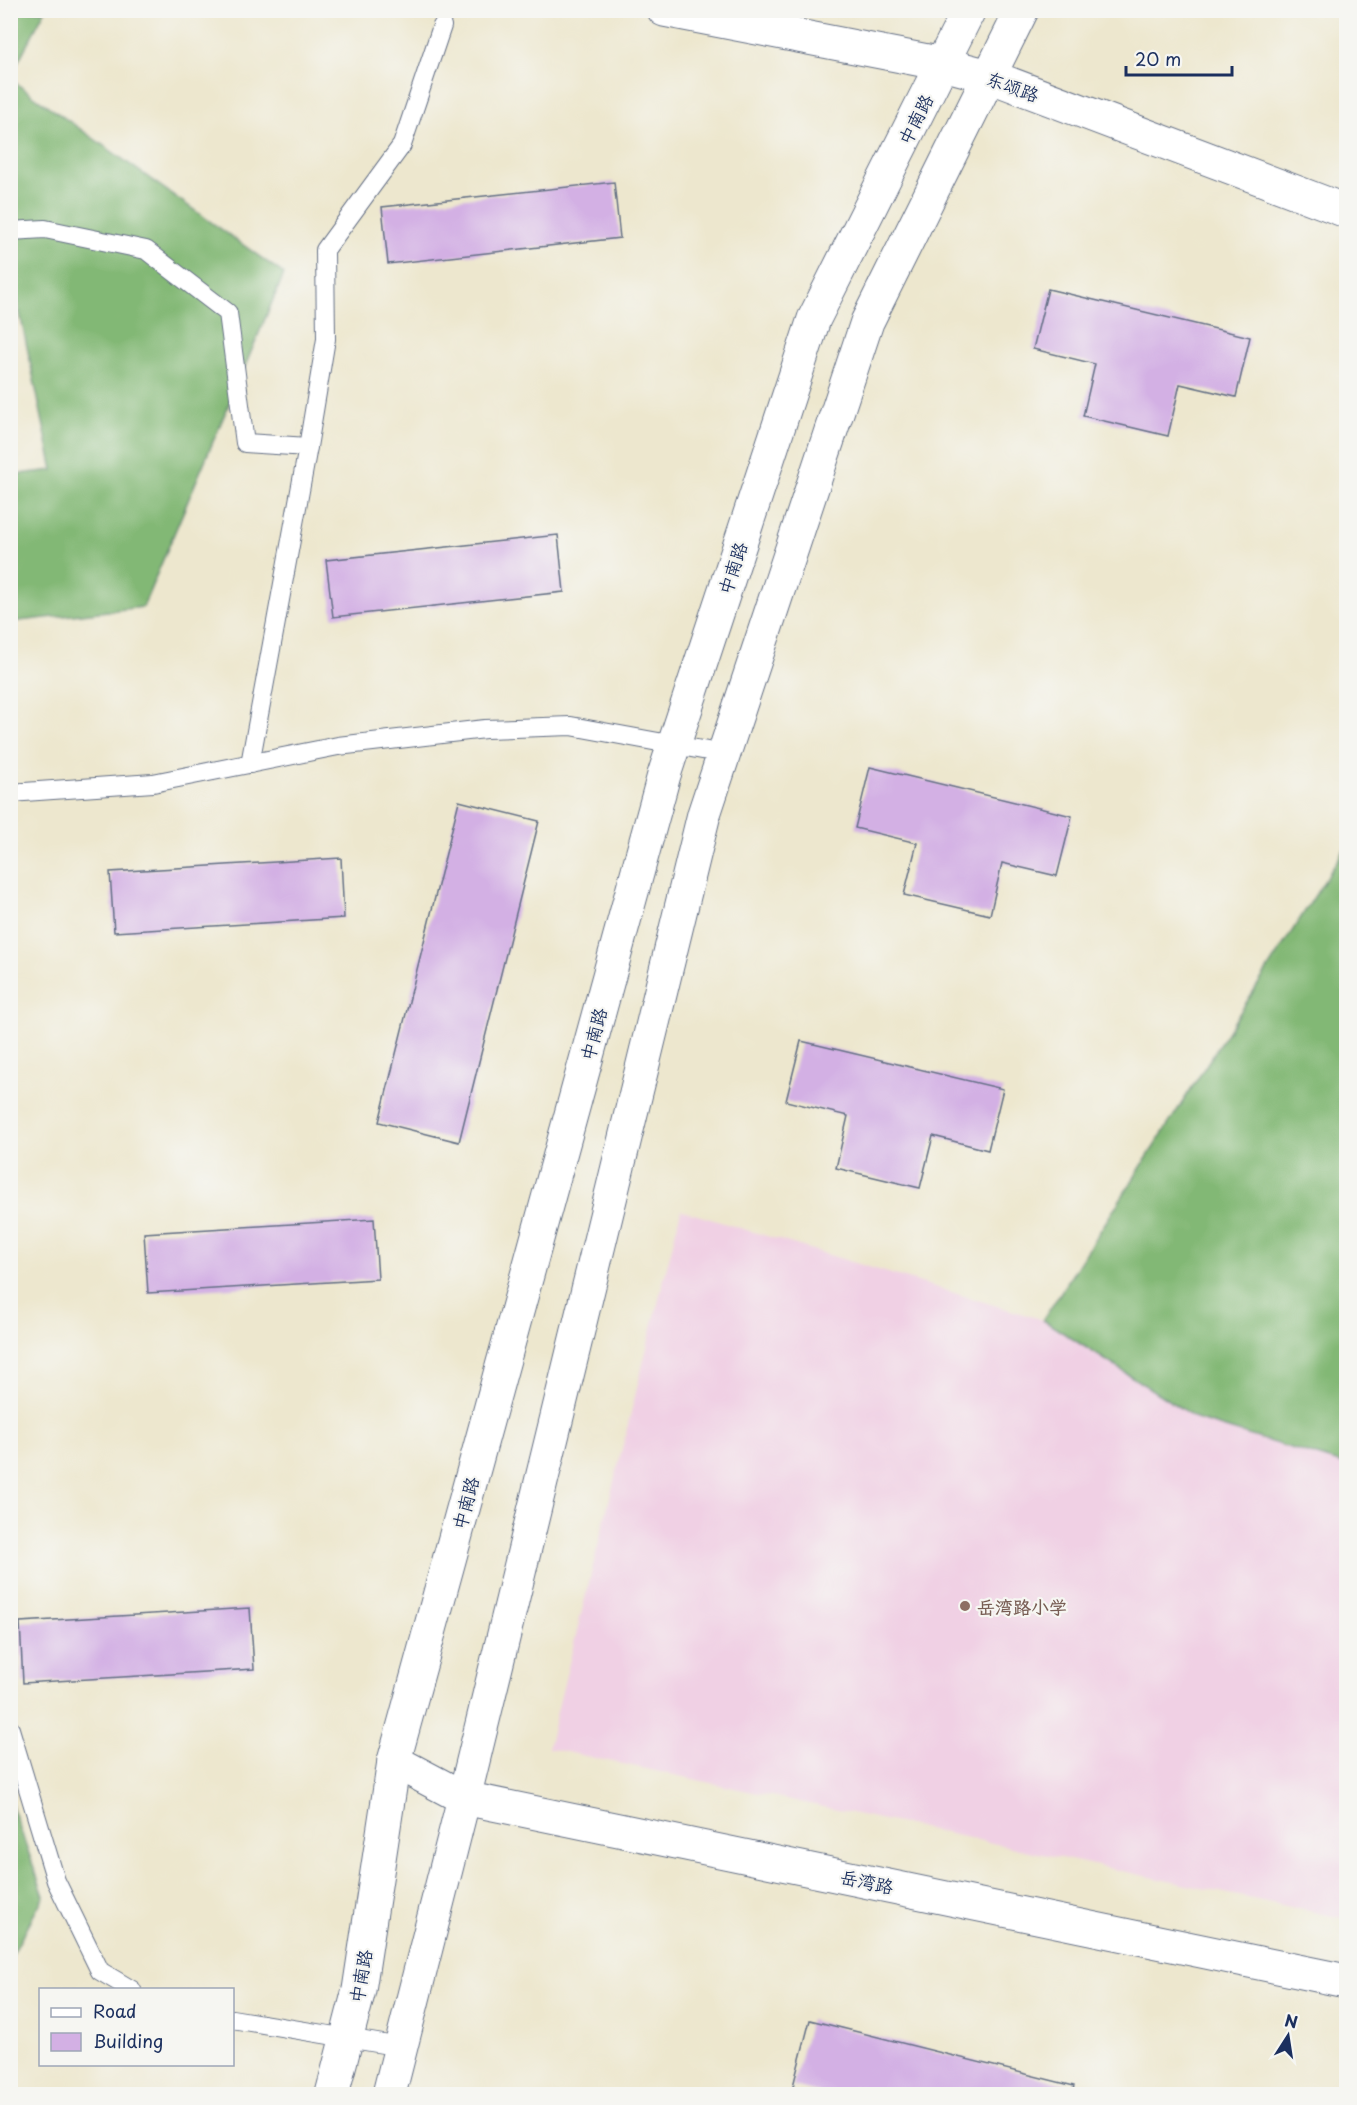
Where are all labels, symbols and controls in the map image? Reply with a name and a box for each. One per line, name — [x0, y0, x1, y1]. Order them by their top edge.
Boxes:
scale bar — [1126, 39, 1232, 77]
text: 20 m — [1135, 45, 1181, 72]
street label: 东颂路 — [983, 64, 1043, 108]
street label: 中南路 — [891, 89, 939, 149]
street label: 中南路 — [711, 538, 753, 598]
street label: 中南路 — [573, 1004, 613, 1064]
street label: 中南路 — [445, 1473, 485, 1533]
place label: 岳湾路小学 — [977, 1593, 1067, 1620]
marker: 岳湾路小学 — [958, 1599, 972, 1613]
street label: 岳湾路 — [838, 1862, 896, 1900]
street label: 中南路 — [342, 1947, 378, 2005]
legend — [39, 1988, 234, 2066]
text: Road — [93, 1997, 137, 2024]
north arrow — [1258, 2006, 1318, 2066]
text: N — [1283, 2007, 1300, 2033]
text: Building — [93, 2027, 163, 2054]

